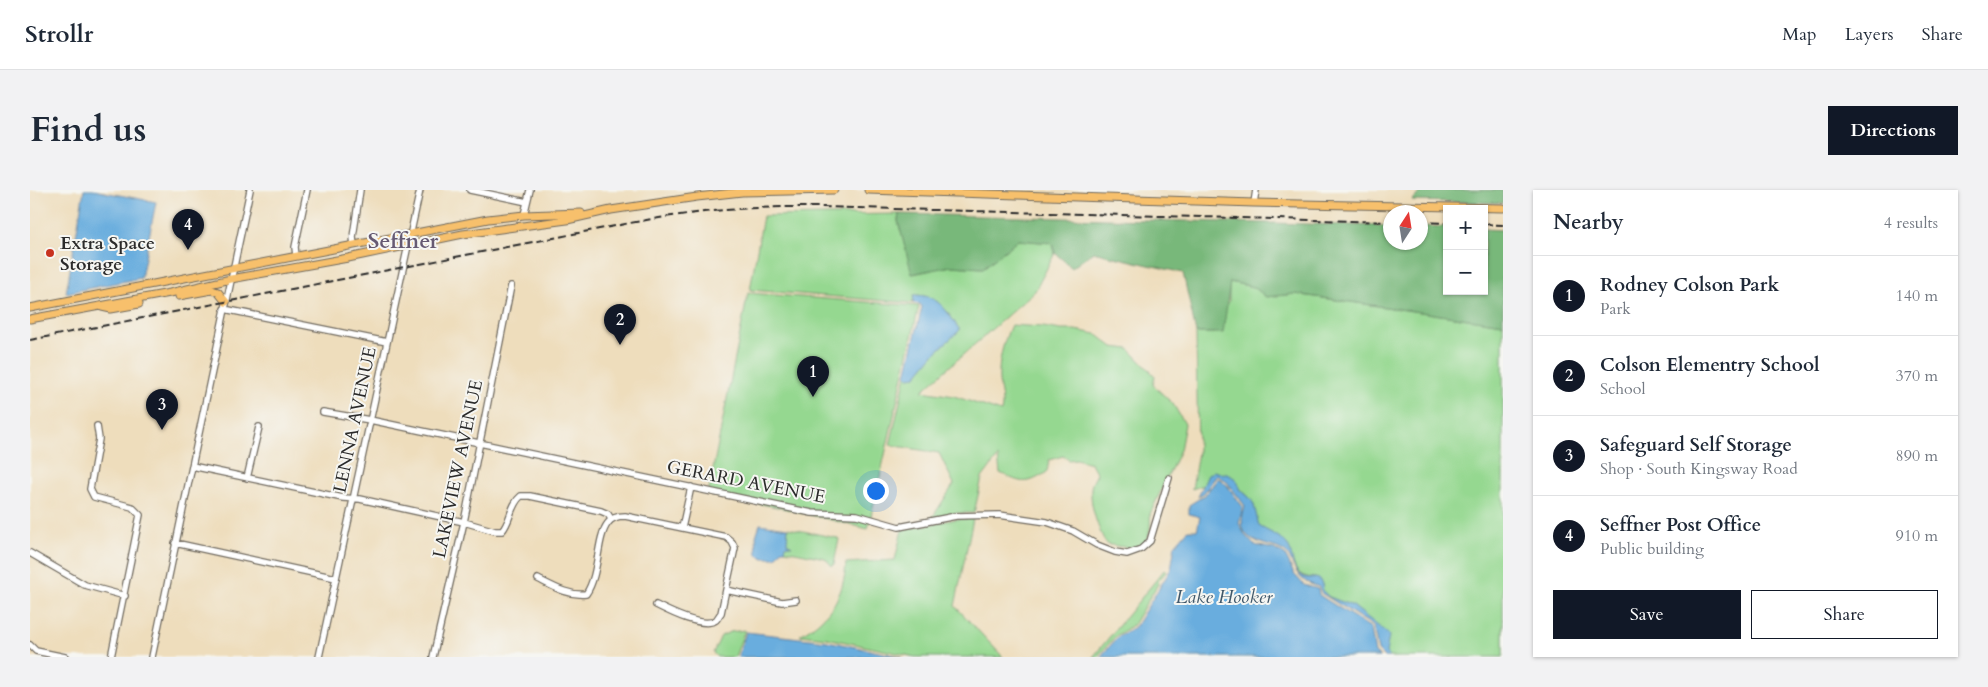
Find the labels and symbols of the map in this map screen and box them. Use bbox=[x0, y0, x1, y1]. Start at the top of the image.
north arrow bbox=[1383, 205, 1428, 250]
pin: 4 bbox=[172, 209, 204, 250]
district label: Seffner bbox=[368, 226, 438, 256]
place label: Extra Space Storage bbox=[60, 231, 155, 277]
marker: Extra Space Storage bbox=[44, 247, 56, 259]
pin: 2 bbox=[604, 304, 636, 345]
street label: LENNA AVENUE bbox=[327, 345, 383, 495]
pin: 1 bbox=[797, 356, 829, 397]
street label: LAKEVIEW AVENUE bbox=[427, 378, 489, 560]
pin: 3 bbox=[146, 389, 178, 430]
street label: GERARD AVENUE bbox=[665, 454, 827, 510]
your location bbox=[863, 478, 889, 504]
water label: Lake Hooker bbox=[1176, 584, 1273, 610]

